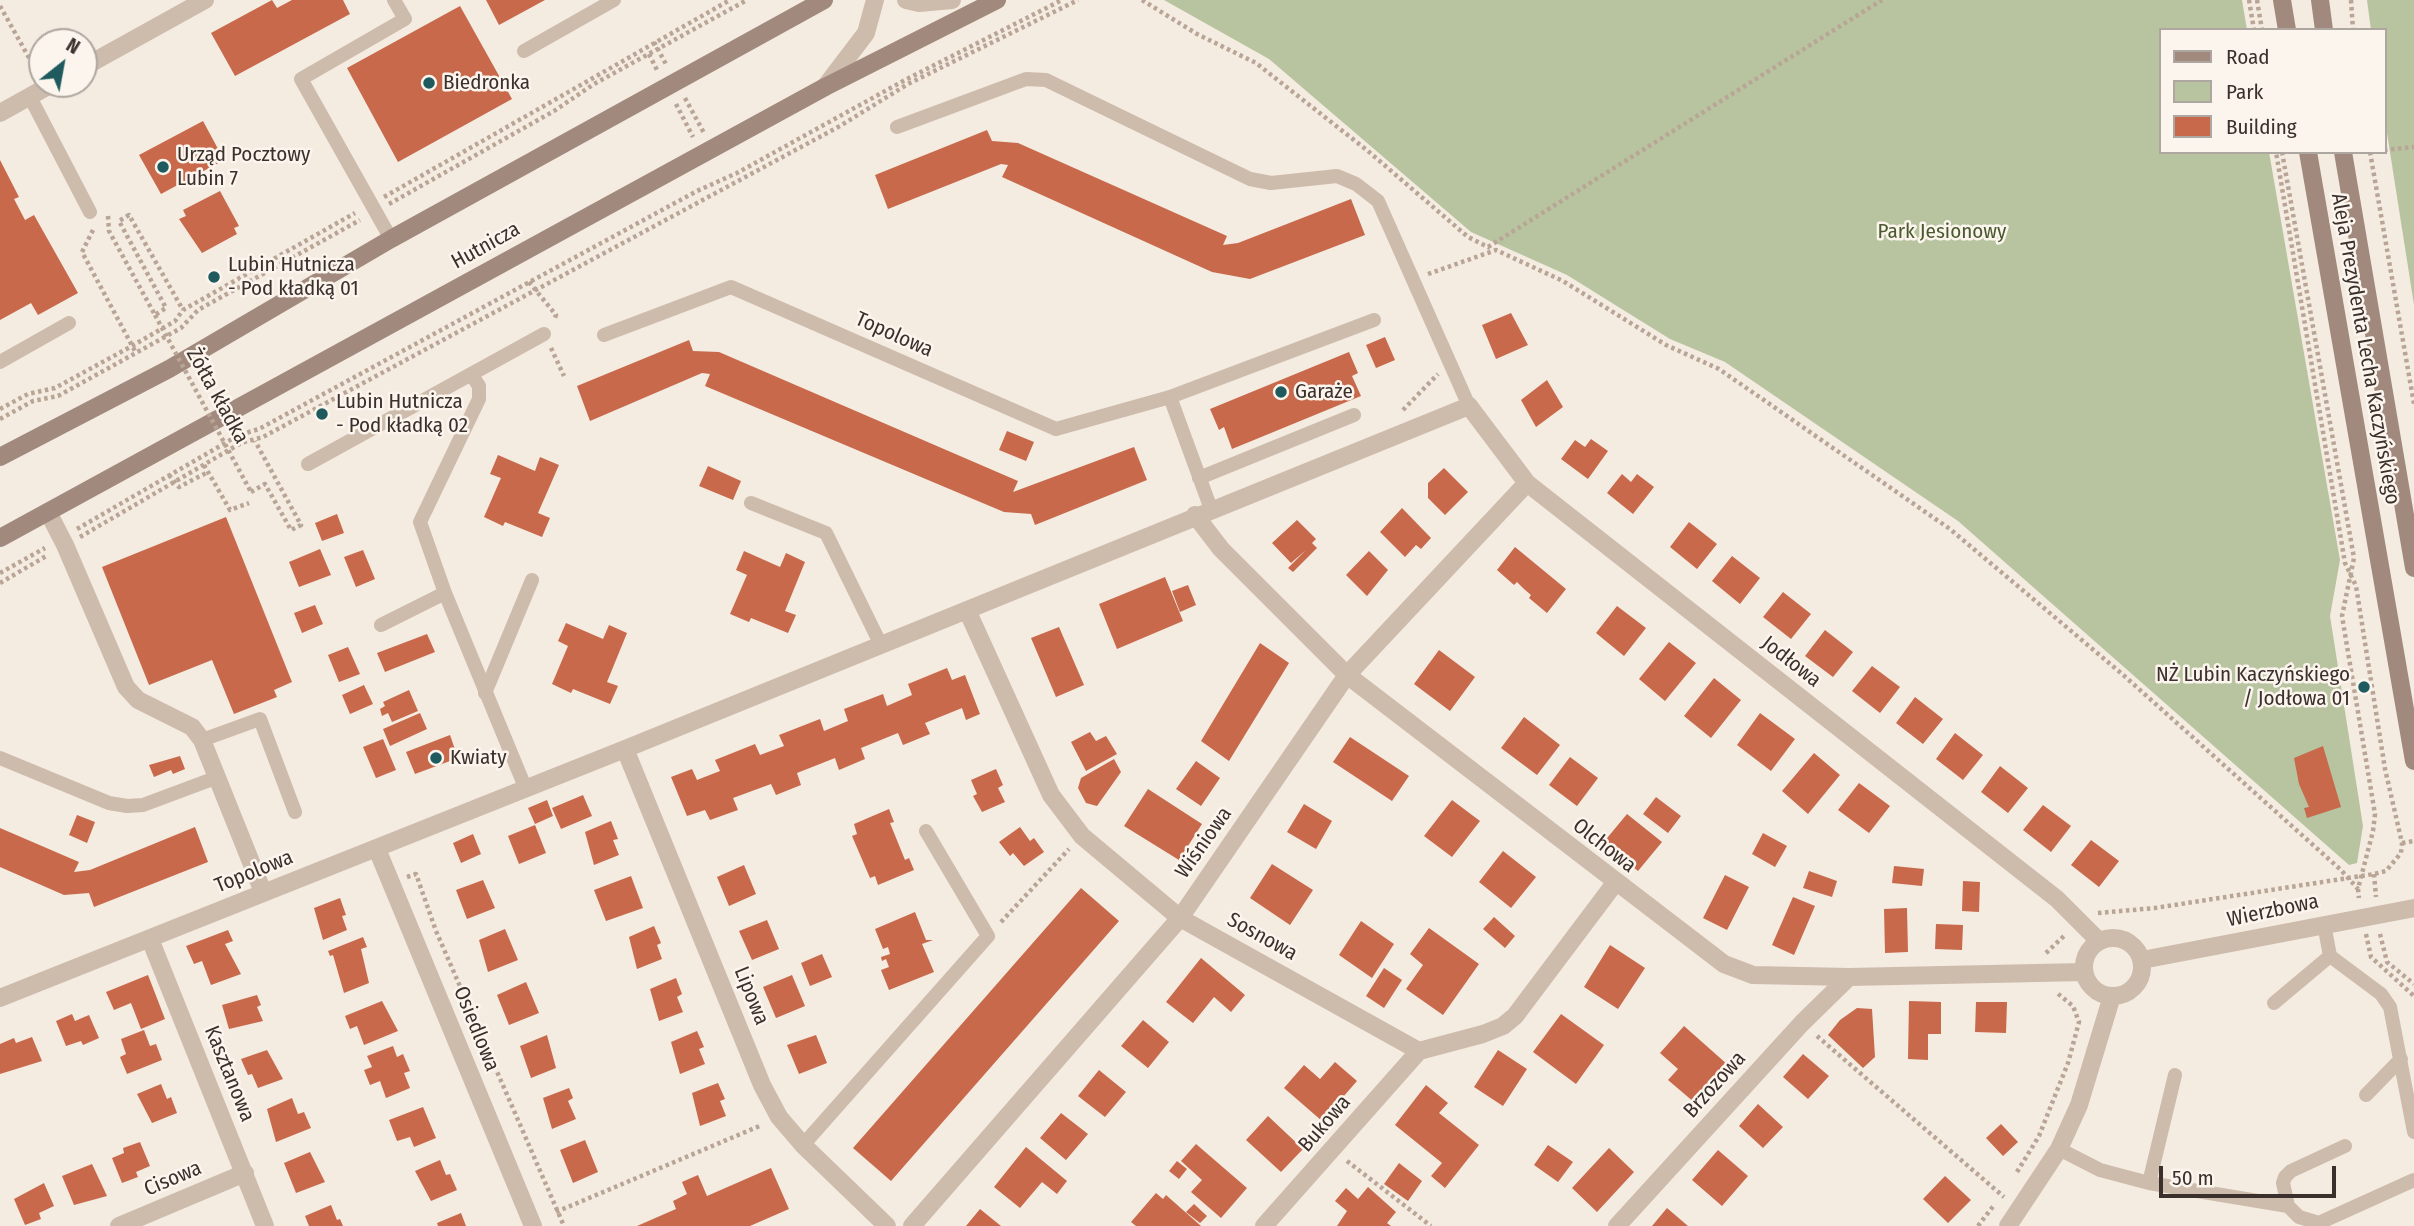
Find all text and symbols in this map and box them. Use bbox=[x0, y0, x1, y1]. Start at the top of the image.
north arrow bbox=[28, 28, 98, 98]
legend bbox=[2158, 28, 2386, 154]
text: N bbox=[62, 33, 84, 59]
text: Road bbox=[2226, 44, 2270, 70]
place label: Biedronka bbox=[443, 70, 530, 96]
marker: Biedronka bbox=[421, 75, 437, 91]
text: Park bbox=[2226, 79, 2263, 105]
text: Building bbox=[2226, 114, 2297, 140]
place label: Urząd Pocztowy Lubin 7 bbox=[177, 142, 310, 192]
marker: Urząd Pocztowy Lubin 7 bbox=[155, 159, 171, 175]
street label: Aleja Prezydenta Lecha Kaczyńskiego bbox=[2325, 191, 2405, 507]
street label: Hutnicza bbox=[447, 217, 525, 275]
park label: Park Jesionowy bbox=[1878, 219, 2006, 245]
place label: Lubin Hutnicza - Pod kładką 01 bbox=[228, 252, 359, 302]
marker: Lubin Hutnicza - Pod kładką 01 bbox=[206, 269, 222, 285]
street label: Topolowa bbox=[851, 307, 937, 363]
street label: Żółta kładka bbox=[180, 344, 254, 448]
place label: Garaże bbox=[1295, 379, 1353, 405]
marker: Garaże bbox=[1273, 384, 1289, 400]
place label: Lubin Hutnicza - Pod kładką 02 bbox=[336, 389, 468, 439]
marker: Lubin Hutnicza - Pod kładką 02 bbox=[314, 406, 330, 422]
street label: Jodłowa bbox=[1756, 631, 1826, 693]
place label: NŻ Lubin Kaczyńskiego / Jodłowa 01 bbox=[2156, 662, 2350, 712]
marker: NŻ Lubin Kaczyńskiego / Jodłowa 01 bbox=[2356, 679, 2372, 695]
place label: Kwiaty bbox=[450, 745, 507, 771]
marker: Kwiaty bbox=[428, 750, 444, 766]
street label: Wiśniowa bbox=[1170, 803, 1238, 883]
street label: Olchowa bbox=[1567, 813, 1641, 879]
street label: Topolowa bbox=[211, 845, 297, 899]
street label: Wierzbowa bbox=[2225, 889, 2321, 933]
street label: Sosnowa bbox=[1223, 907, 1301, 967]
street label: Lipowa bbox=[728, 963, 774, 1029]
street label: Osiedlowa bbox=[448, 983, 504, 1075]
street label: Kasztanowa bbox=[198, 1022, 260, 1126]
street label: Brzozowa bbox=[1679, 1047, 1751, 1123]
street label: Bukowa bbox=[1294, 1090, 1356, 1158]
scale bar bbox=[2162, 1152, 2339, 1196]
street label: Cisowa bbox=[141, 1156, 205, 1202]
text: 50 m bbox=[2172, 1165, 2214, 1191]

